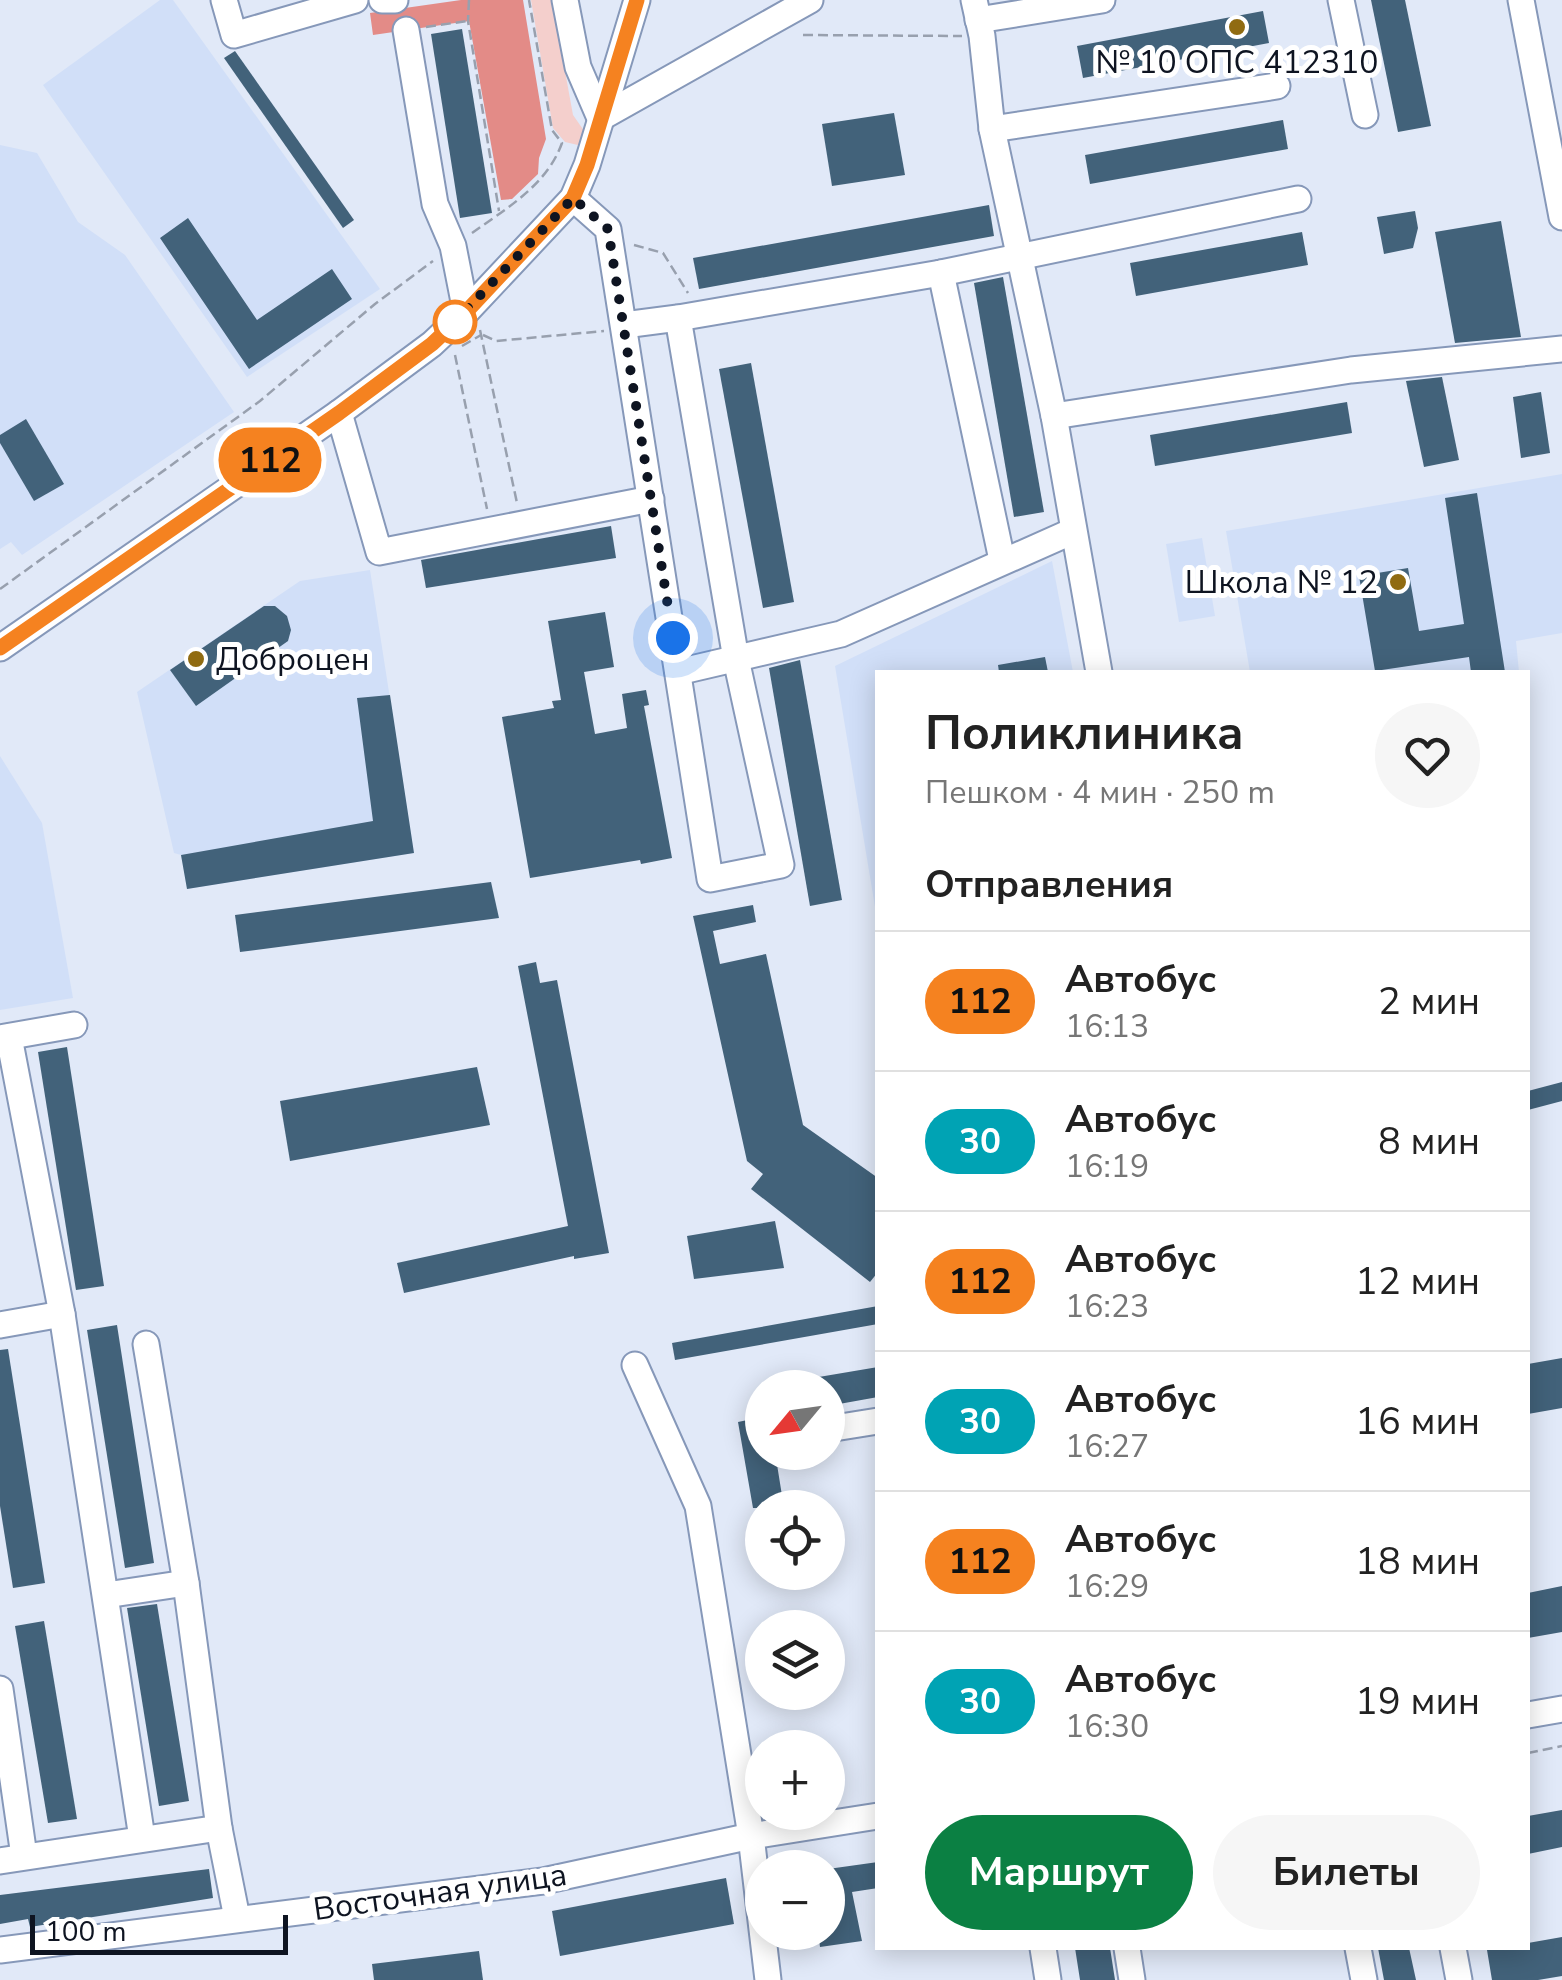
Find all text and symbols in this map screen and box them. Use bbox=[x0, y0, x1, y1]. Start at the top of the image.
marker: № 10 ОПС 412310 bbox=[1226, 16, 1248, 38]
place label: № 10 ОПС 412310 bbox=[1095, 41, 1379, 84]
unlabelled marker bbox=[434, 301, 476, 343]
line badge: 112 bbox=[212, 428, 328, 492]
text: 112 bbox=[238, 437, 302, 484]
place label: Школа № 12 bbox=[1185, 561, 1378, 604]
marker: Школа № 12 bbox=[1387, 571, 1409, 593]
your location bbox=[648, 613, 698, 663]
place label: Доброцен bbox=[216, 638, 369, 681]
marker: Доброцен bbox=[185, 648, 207, 670]
text: Поликлиника bbox=[925, 700, 1244, 766]
button: heart bbox=[1375, 703, 1480, 808]
text: Пешком · 4 мин · 250 m bbox=[925, 771, 1275, 814]
text: Отправления bbox=[925, 859, 1173, 910]
text: Автобус bbox=[1065, 954, 1216, 1005]
text: 2 мин bbox=[1378, 976, 1480, 1027]
text: 112 bbox=[948, 978, 1012, 1025]
text: 16:13 bbox=[1065, 1005, 1149, 1048]
text: Автобус bbox=[1065, 1094, 1216, 1145]
text: 8 мин bbox=[1378, 1116, 1480, 1167]
text: 30 bbox=[959, 1118, 1001, 1165]
text: 16:19 bbox=[1065, 1145, 1149, 1188]
text: Автобус bbox=[1065, 1234, 1216, 1285]
text: 12 мин bbox=[1355, 1256, 1480, 1307]
text: 112 bbox=[948, 1258, 1012, 1305]
text: 16:23 bbox=[1065, 1285, 1149, 1328]
north arrow bbox=[745, 1370, 845, 1470]
map controls bbox=[745, 1370, 845, 1950]
text: Автобус bbox=[1065, 1374, 1216, 1425]
text: 16 мин bbox=[1355, 1396, 1480, 1447]
text: 30 bbox=[959, 1398, 1001, 1445]
text: 16:27 bbox=[1065, 1425, 1149, 1468]
button: locate bbox=[745, 1490, 845, 1590]
text: Автобус bbox=[1065, 1514, 1216, 1565]
text: 18 мин bbox=[1355, 1536, 1480, 1587]
text: 112 bbox=[948, 1538, 1012, 1585]
text: 16:29 bbox=[1065, 1565, 1149, 1608]
button: layers bbox=[745, 1610, 845, 1710]
text: Автобус bbox=[1065, 1654, 1216, 1705]
text: 19 мин bbox=[1355, 1676, 1480, 1727]
text: 30 bbox=[959, 1678, 1001, 1725]
text: 16:30 bbox=[1065, 1705, 1149, 1748]
button: + bbox=[745, 1730, 845, 1830]
button: Маршрут bbox=[925, 1815, 1193, 1930]
button: Билеты bbox=[1213, 1815, 1480, 1930]
button: − bbox=[745, 1850, 845, 1950]
street label: Восточная улица bbox=[310, 1853, 570, 1931]
scale bar bbox=[30, 1910, 288, 1954]
text: 100 m bbox=[45, 1913, 127, 1951]

